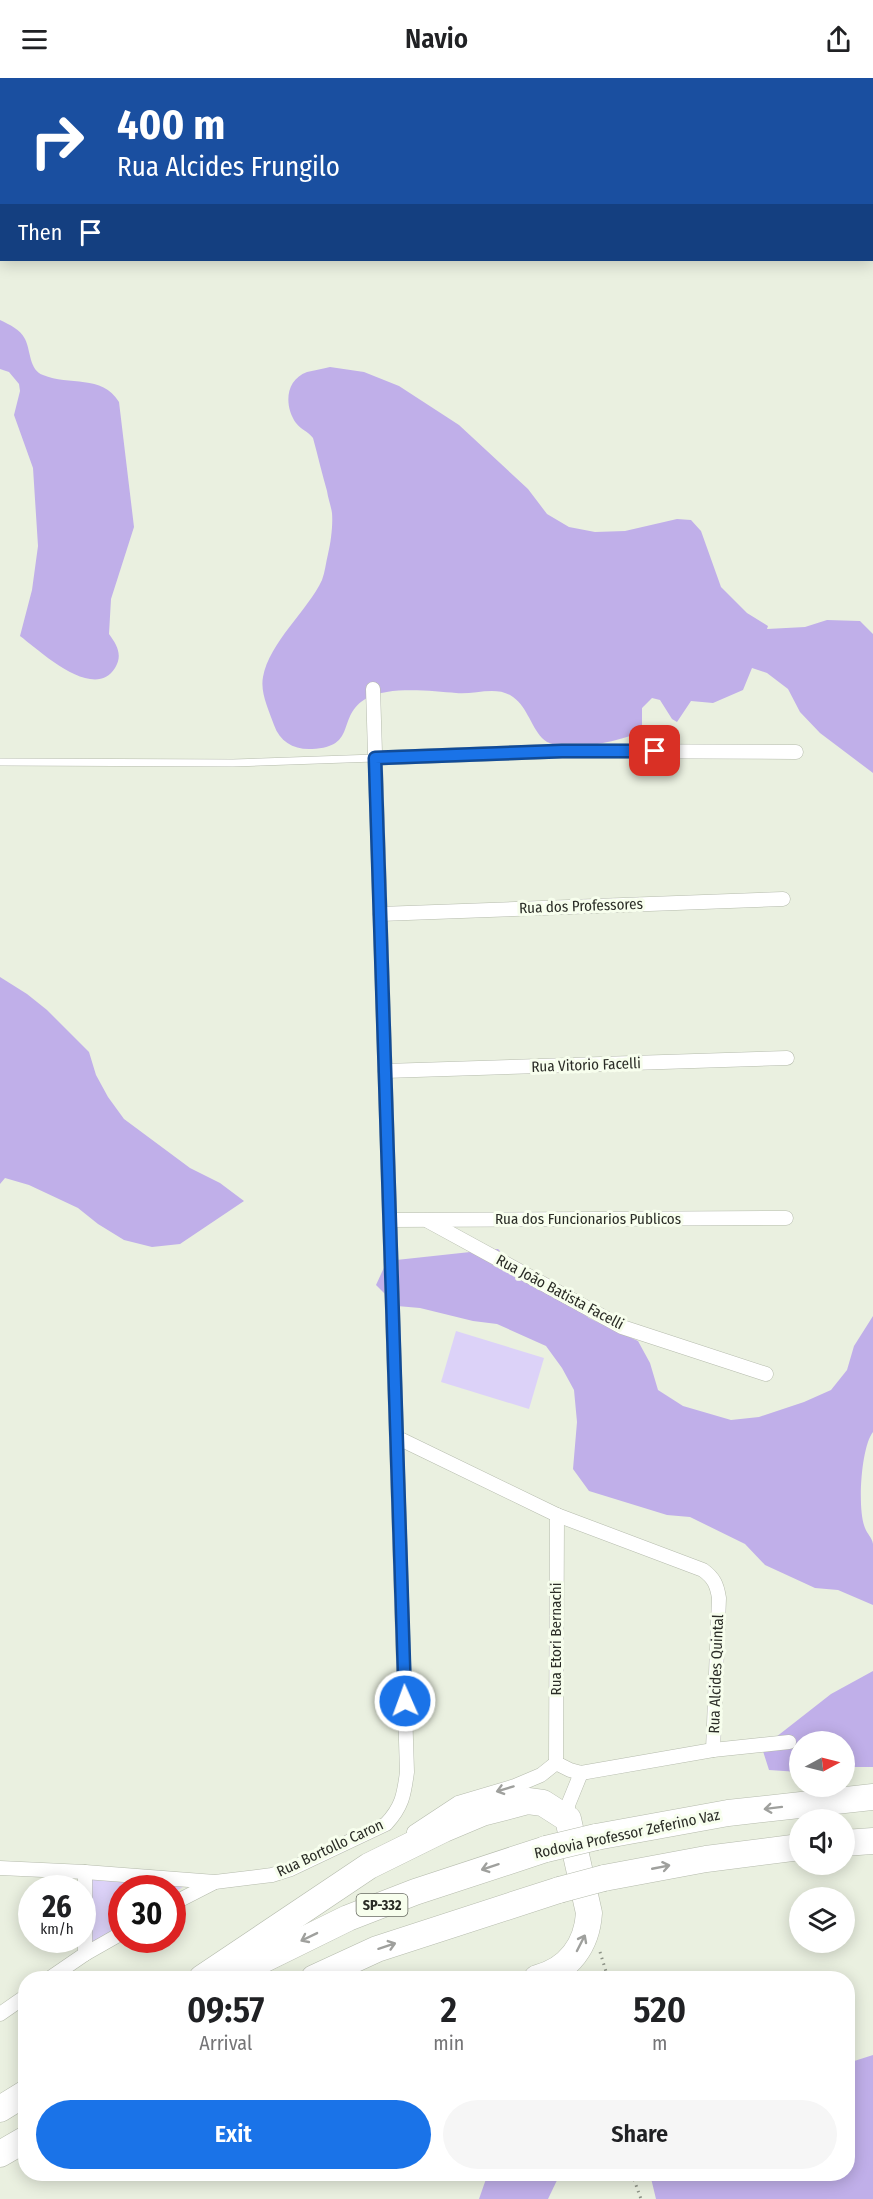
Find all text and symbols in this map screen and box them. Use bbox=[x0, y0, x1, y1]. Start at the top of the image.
icon: menu bbox=[18, 23, 51, 56]
text: Navio bbox=[405, 23, 468, 55]
icon: share bbox=[822, 23, 855, 56]
text: 400 m bbox=[117, 100, 225, 150]
icon: right bbox=[18, 102, 96, 180]
text: Rua Alcides Frungilo bbox=[117, 151, 340, 183]
icon: arrive bbox=[74, 216, 107, 249]
text: Then bbox=[18, 219, 62, 246]
pin bbox=[629, 725, 680, 776]
icon: arrive bbox=[638, 734, 671, 767]
street label: Rua dos Professores bbox=[519, 895, 643, 917]
street label: Rua Vitorio Facelli bbox=[531, 1054, 641, 1076]
street label: Rua dos Funcionarios Publicos bbox=[495, 1210, 681, 1228]
street label: Rua João Batista Facelli bbox=[493, 1251, 627, 1333]
street label: Rua Etori Bernachi bbox=[547, 1582, 565, 1696]
street label: Rua Alcides Quintal bbox=[705, 1614, 727, 1734]
position arrow bbox=[373, 1669, 437, 1733]
north arrow bbox=[789, 1731, 855, 1797]
map controls bbox=[789, 1731, 855, 1953]
one-way arrow bbox=[496, 1784, 515, 1795]
one-way arrow bbox=[764, 1803, 784, 1814]
street label: Rodovia Professor Zeferino Vaz bbox=[533, 1806, 721, 1862]
button: sound bbox=[789, 1809, 855, 1875]
street label: Rua Bortollo Caron bbox=[274, 1815, 386, 1881]
one-way arrow bbox=[651, 1861, 671, 1872]
one-way arrow bbox=[481, 1862, 500, 1873]
speed limit sign: 30 bbox=[108, 1875, 186, 1953]
button: layers bbox=[789, 1887, 855, 1953]
text: 26 bbox=[42, 1889, 72, 1925]
road number: SP-332 bbox=[356, 1894, 407, 1916]
text: km/h bbox=[40, 1920, 74, 1938]
one-way arrow bbox=[300, 1932, 318, 1944]
one-way arrow bbox=[575, 1935, 587, 1952]
one-way arrow bbox=[377, 1940, 396, 1951]
text: 09:57 bbox=[187, 1988, 264, 2032]
text: 2 bbox=[441, 1988, 457, 2032]
text: 520 bbox=[633, 1988, 686, 2032]
text: Arrival bbox=[199, 2031, 252, 2055]
text: min bbox=[433, 2031, 464, 2055]
text: m bbox=[652, 2031, 667, 2055]
button: Exit bbox=[36, 2100, 431, 2169]
button: Share bbox=[443, 2100, 837, 2169]

